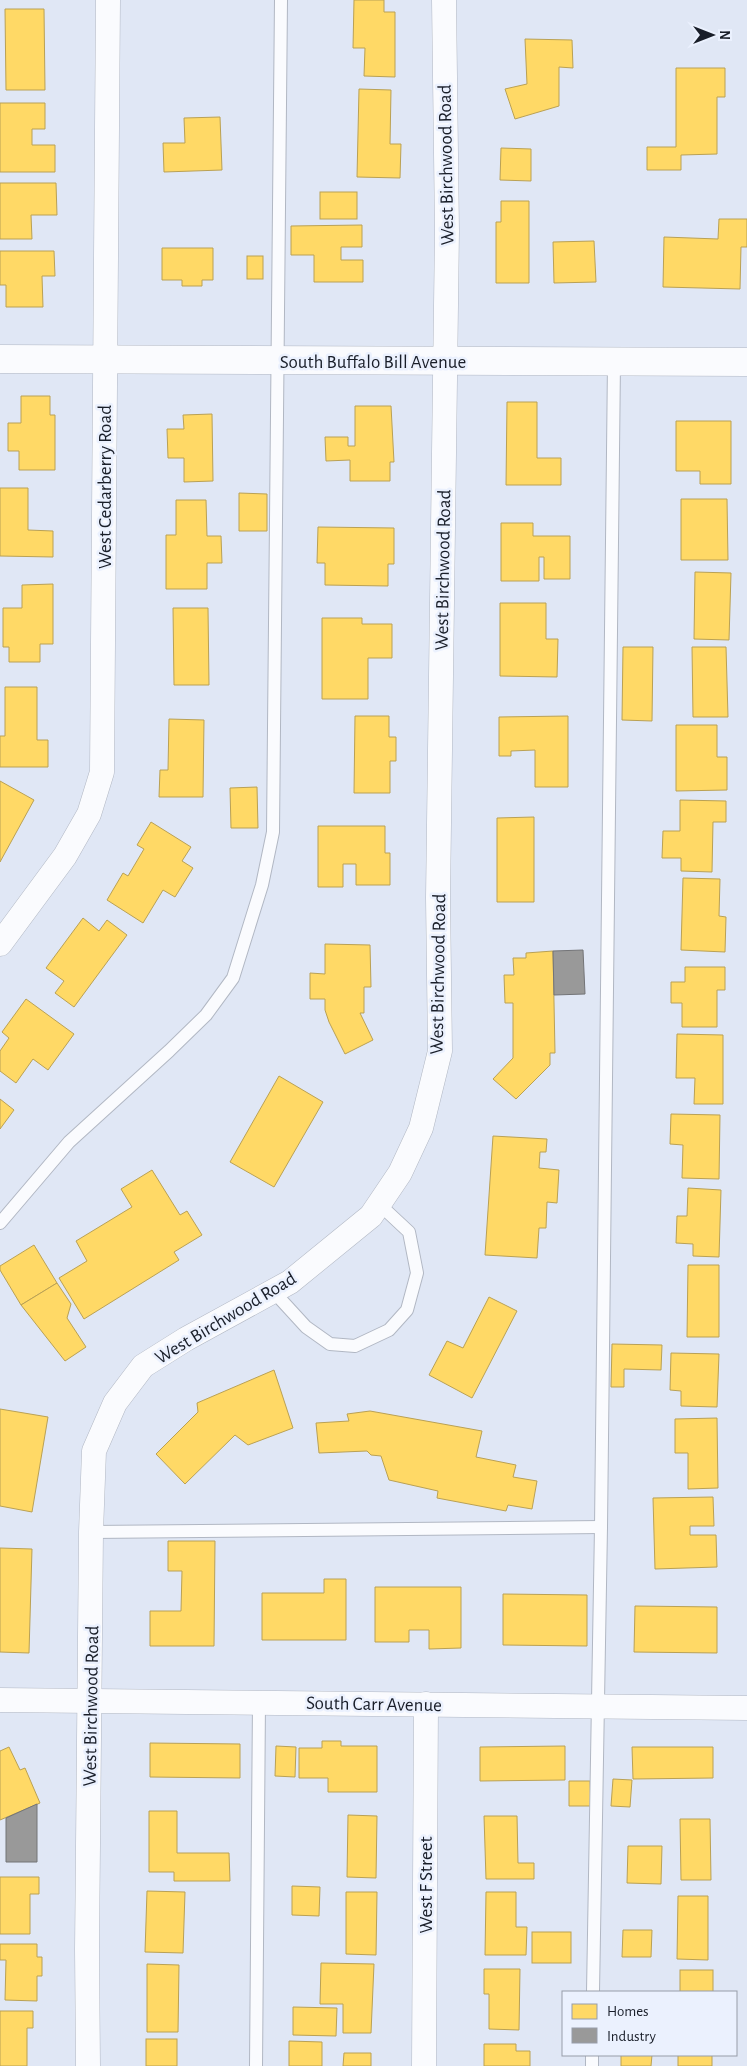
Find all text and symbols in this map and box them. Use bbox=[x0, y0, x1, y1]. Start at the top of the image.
north arrow bbox=[687, 10, 737, 60]
text: N bbox=[717, 30, 731, 40]
street label: West Birchwood Road bbox=[436, 84, 457, 246]
street label: South Buffalo Bill Avenue bbox=[280, 353, 466, 372]
street label: West Cedarberry Road bbox=[96, 405, 115, 569]
street label: West Birchwood Road bbox=[433, 489, 454, 651]
street label: West Birchwood Road bbox=[428, 893, 449, 1055]
street label: West Birchwood Road bbox=[152, 1269, 300, 1368]
street label: West Birchwood Road bbox=[81, 1625, 102, 1787]
street label: South Carr Avenue bbox=[306, 1694, 442, 1715]
street label: West F Street bbox=[417, 1836, 436, 1934]
legend bbox=[562, 1991, 737, 2056]
text: Homes bbox=[607, 2004, 649, 2019]
text: Industry bbox=[607, 2029, 656, 2044]

